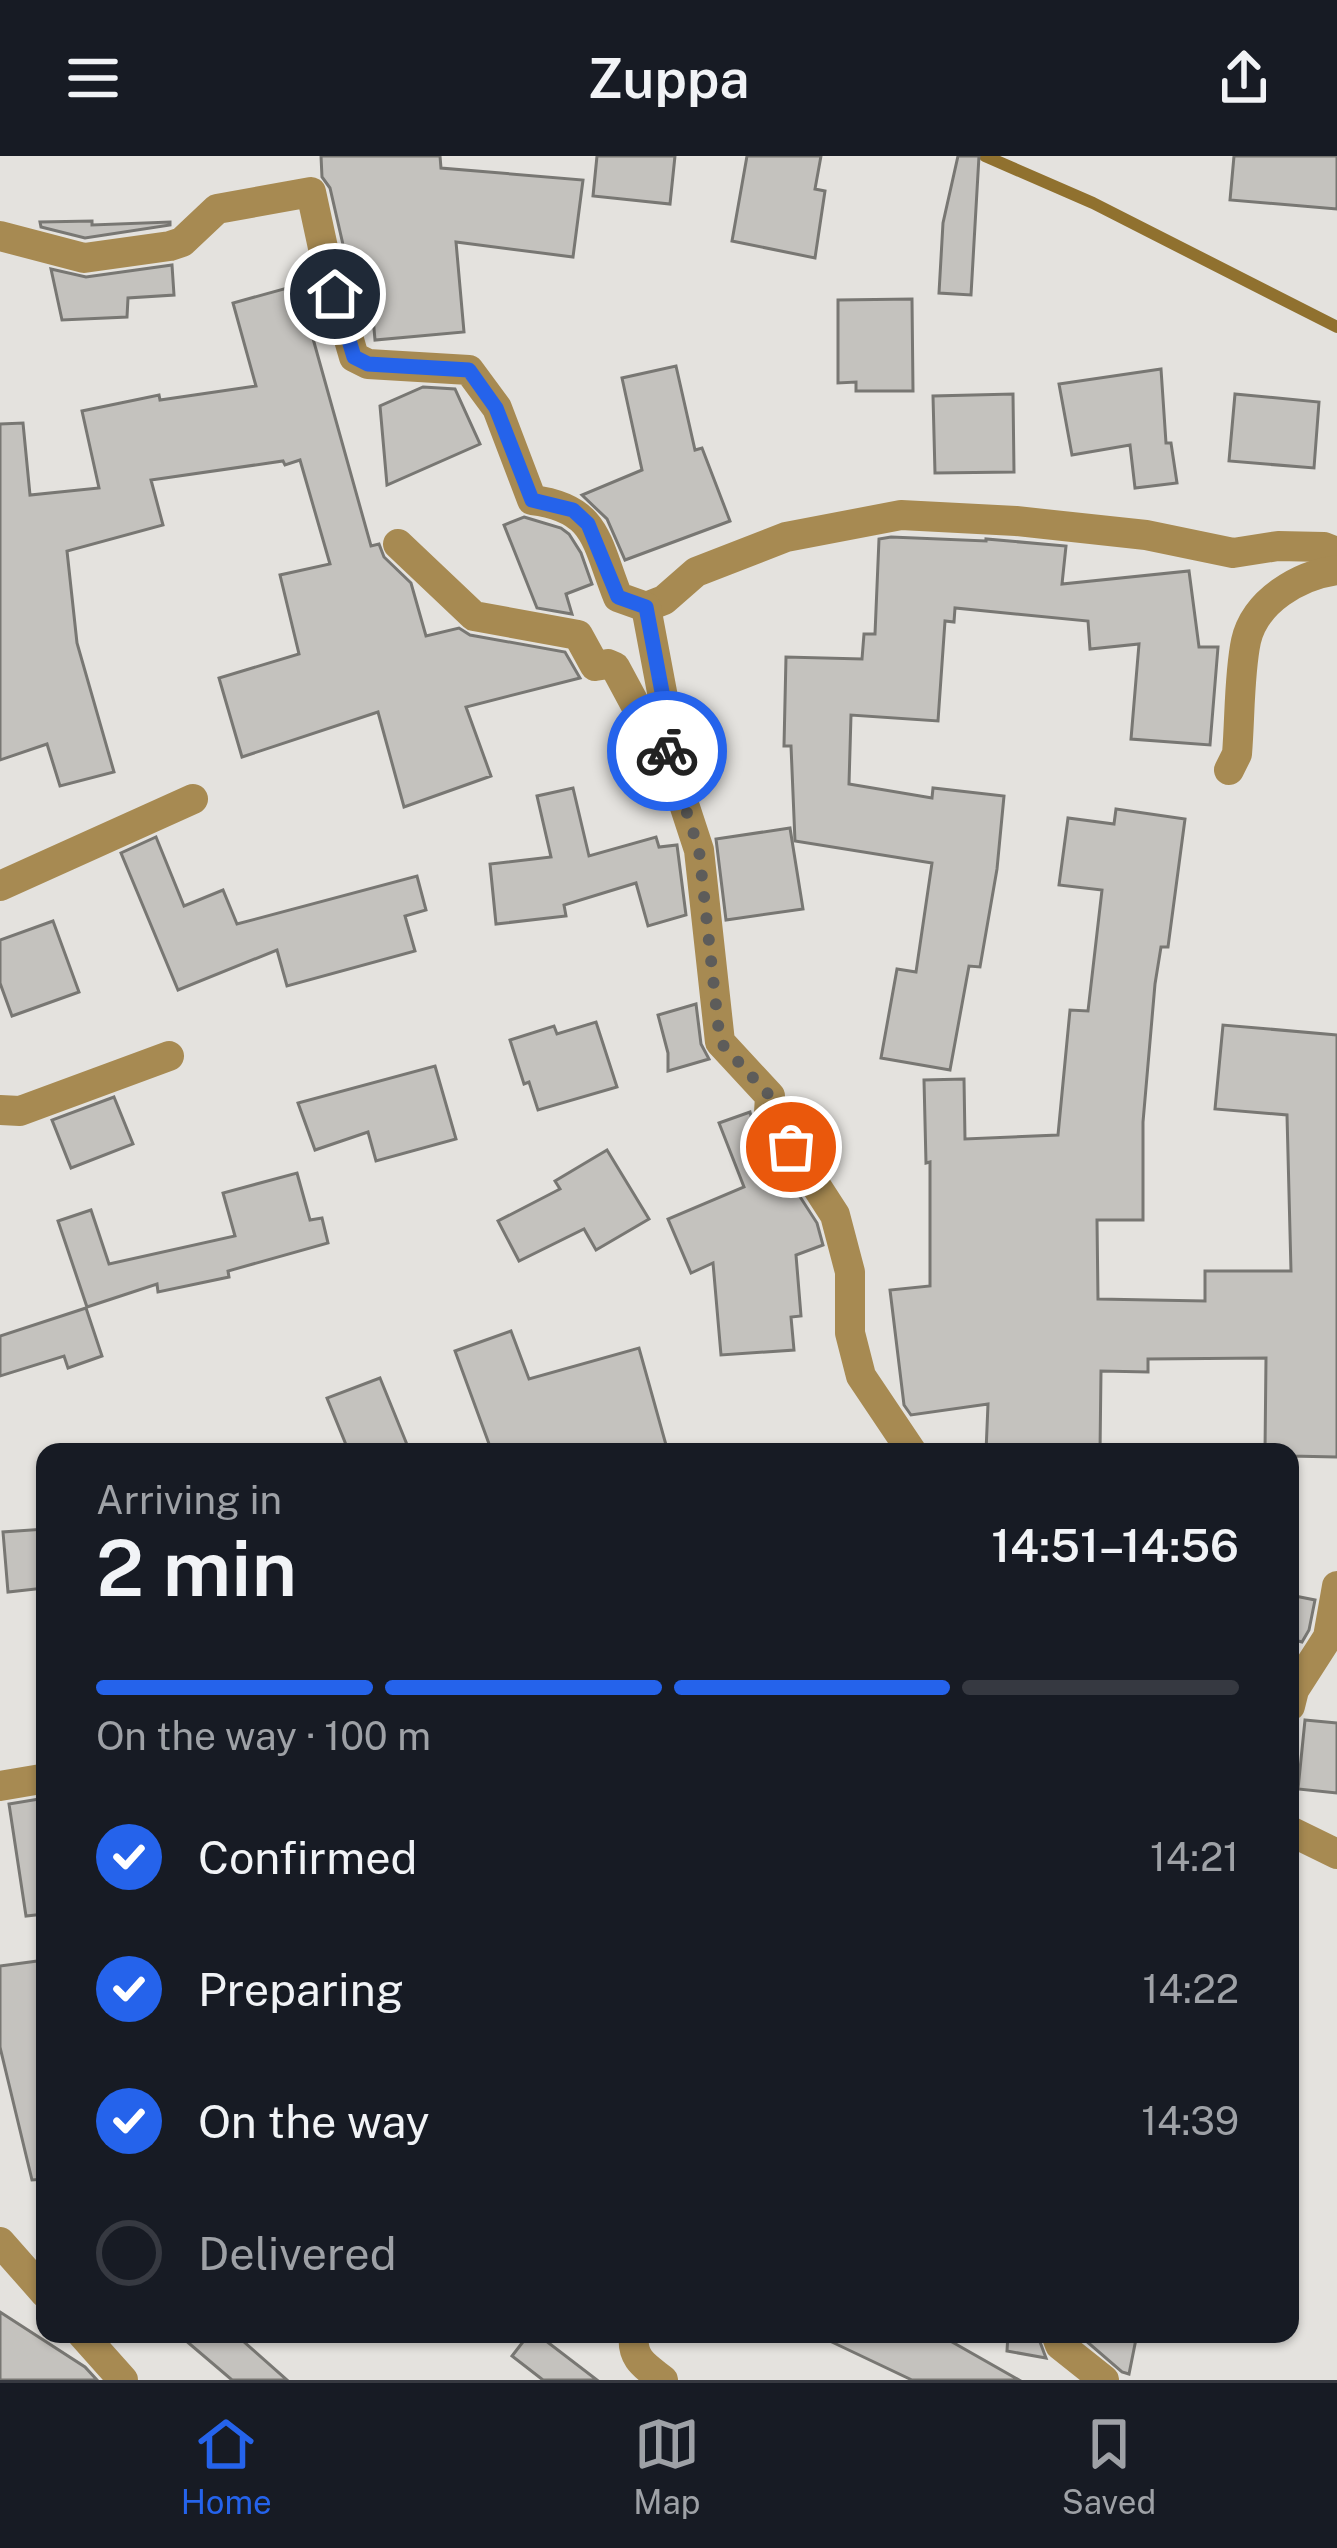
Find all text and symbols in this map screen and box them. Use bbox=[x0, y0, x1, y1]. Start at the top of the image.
icon: menu bbox=[60, 45, 126, 111]
icon: share bbox=[1211, 45, 1277, 111]
text: Zuppa bbox=[587, 47, 750, 110]
pin bbox=[284, 243, 386, 345]
icon: home bbox=[302, 261, 368, 327]
courier bbox=[607, 691, 727, 811]
icon: bike bbox=[634, 718, 700, 784]
pin bbox=[740, 1096, 842, 1198]
icon: bag bbox=[758, 1114, 824, 1180]
text: Arriving in bbox=[96, 1477, 282, 1523]
text: 14:51–14:56 bbox=[991, 1519, 1239, 1572]
text: 2 min bbox=[96, 1522, 297, 1614]
text: On the way · 100 m bbox=[96, 1713, 431, 1759]
icon: check bbox=[96, 1824, 162, 1890]
text: Confirmed bbox=[198, 1831, 417, 1884]
text: 14:21 bbox=[1150, 1834, 1239, 1880]
icon: check bbox=[96, 1956, 162, 2022]
text: Preparing bbox=[198, 1963, 404, 2016]
text: 14:22 bbox=[1143, 1966, 1239, 2012]
icon: check bbox=[96, 2088, 162, 2154]
text: On the way bbox=[198, 2095, 430, 2148]
text: 14:39 bbox=[1141, 2098, 1239, 2144]
text: Delivered bbox=[198, 2227, 397, 2280]
tab: Home bbox=[181, 2411, 272, 2521]
tab: Map bbox=[633, 2411, 700, 2521]
tab: Saved bbox=[1062, 2411, 1156, 2521]

